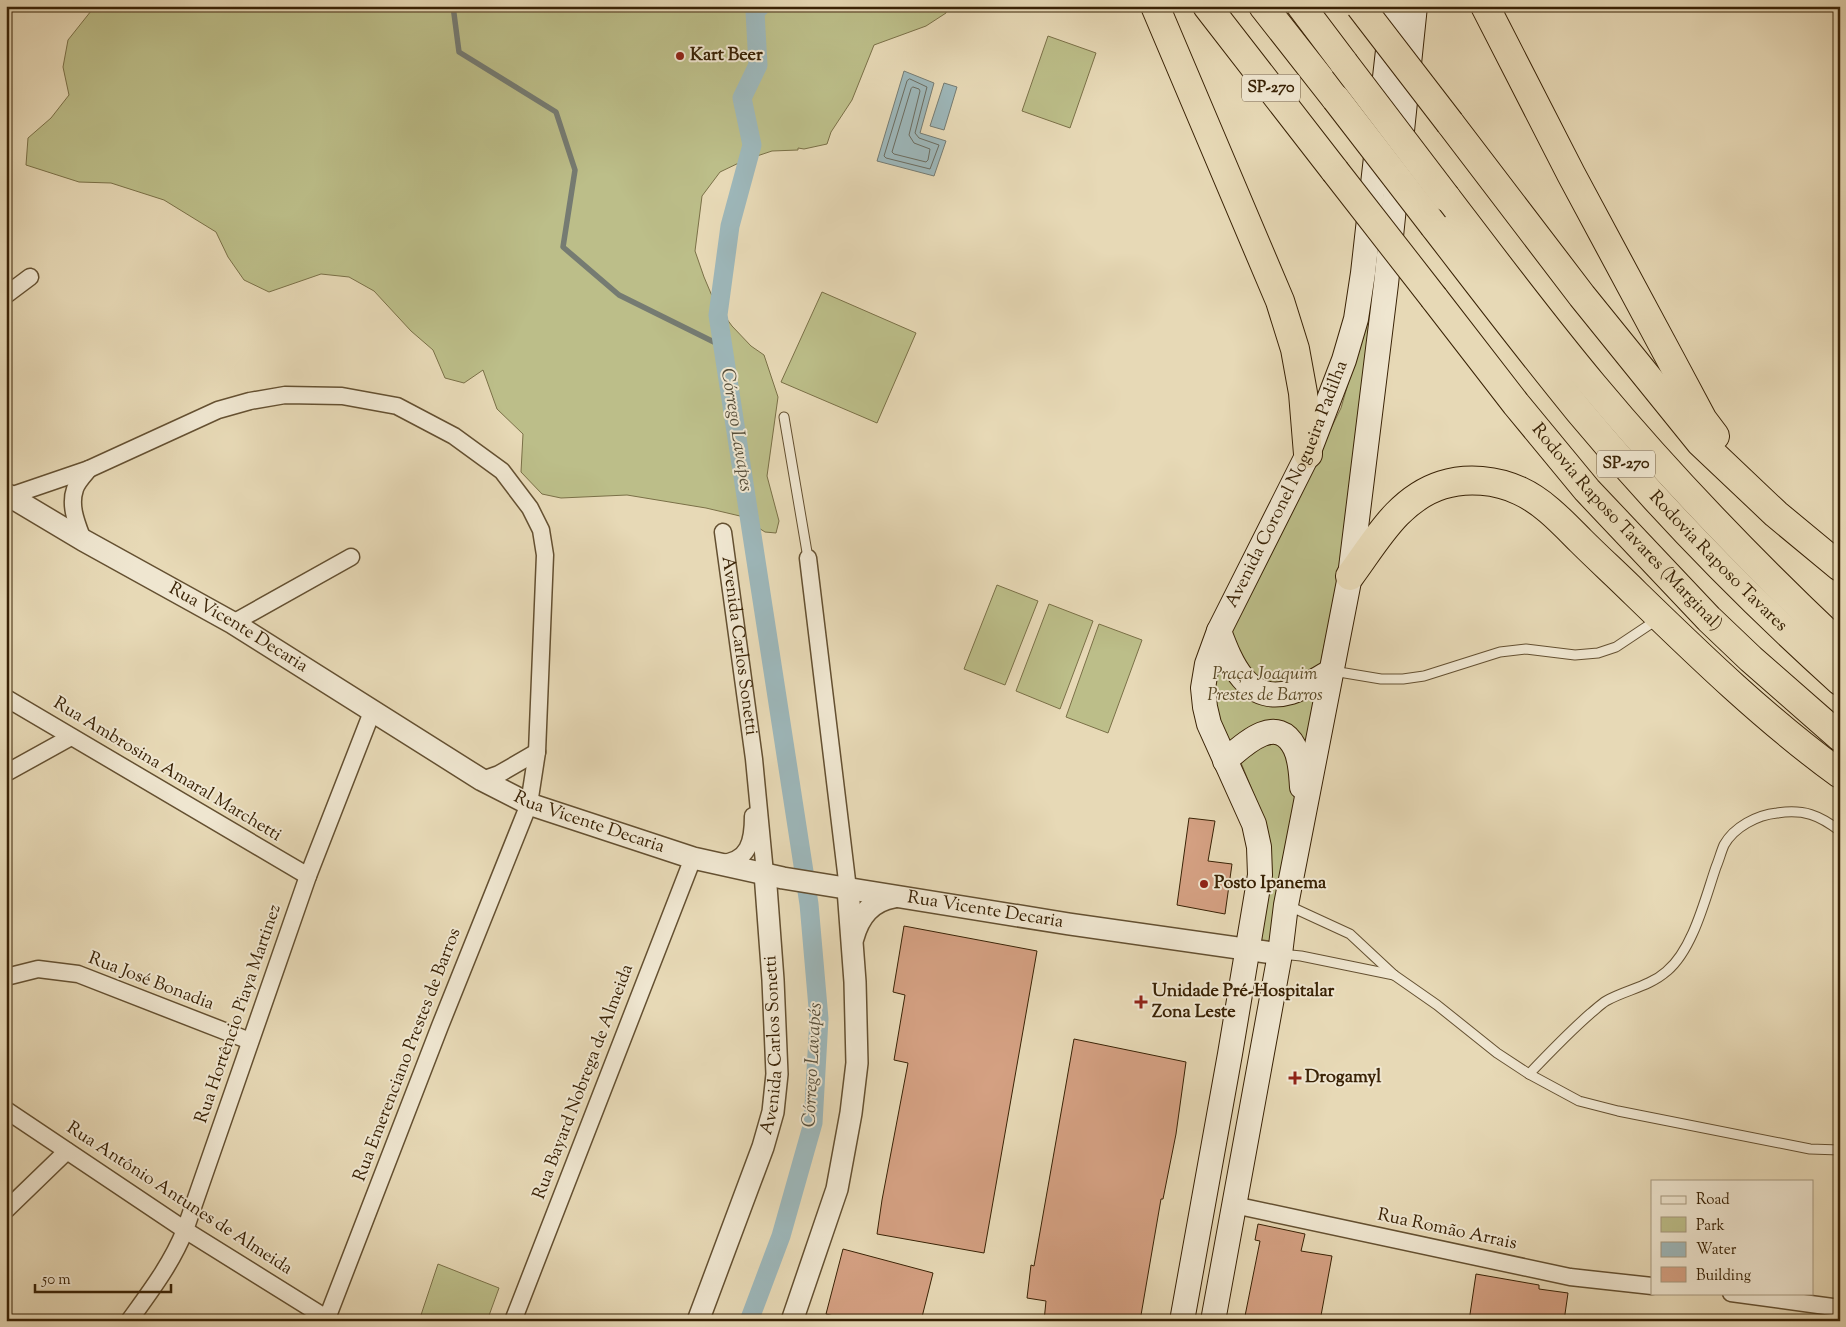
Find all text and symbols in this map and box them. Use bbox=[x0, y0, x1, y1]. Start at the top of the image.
place label: Kart Beer bbox=[690, 43, 763, 69]
marker: Kart Beer bbox=[674, 50, 686, 62]
road number: SP-270 bbox=[1242, 75, 1300, 102]
street label: Avenida Coronel Nogueira Padilha bbox=[1220, 357, 1355, 613]
water label: Córrego Lavapes bbox=[713, 366, 759, 494]
street label: Rodovia Raposo Tavares (Marginal) bbox=[1528, 418, 1726, 636]
road number: SP-270 bbox=[1597, 450, 1655, 478]
street label: Rodovia Raposo Tavares bbox=[1646, 487, 1792, 637]
street label: Avenida Carlos Sonetti bbox=[713, 555, 764, 737]
street label: Rua Vicente Decaria bbox=[164, 577, 313, 680]
park label: Praça Joaquim Prestes de Barros bbox=[1207, 662, 1323, 709]
street label: Rua Ambrosina Amaral Marchetti bbox=[48, 691, 286, 849]
street label: Rua Vicente Decaria bbox=[509, 785, 668, 861]
place label: Posto Ipanema bbox=[1214, 871, 1327, 897]
marker: Posto Ipanema bbox=[1198, 878, 1210, 890]
street label: Rua Vicente Decaria bbox=[905, 885, 1065, 936]
street label: Rua Hortêncio Piaya Martinez bbox=[189, 901, 289, 1127]
street label: Rua Emerenciano Prestes de Barros bbox=[348, 924, 468, 1186]
street label: Rua José Bonadia bbox=[84, 946, 218, 1018]
street label: Avenida Carlos Sonetti bbox=[754, 954, 790, 1138]
street label: Rua Bayard Nobrega de Almeida bbox=[527, 961, 641, 1203]
place label: Unidade Pré-Hospitalar Zona Leste bbox=[1152, 979, 1335, 1026]
marker: Unidade Pré-Hospitalar Zona Leste bbox=[1134, 995, 1148, 1009]
water label: Córrego Lavapés bbox=[796, 1002, 830, 1128]
place label: Drogamyl bbox=[1305, 1065, 1382, 1091]
marker: Drogamyl bbox=[1289, 1072, 1301, 1084]
street label: Rua Antônio Antunes de Almeida bbox=[61, 1116, 297, 1282]
legend bbox=[1651, 1180, 1814, 1294]
text: Road bbox=[1696, 1190, 1730, 1211]
street label: Rua Romão Arrais bbox=[1375, 1203, 1519, 1257]
text: Park bbox=[1696, 1216, 1725, 1237]
text: Water bbox=[1696, 1240, 1737, 1261]
scale bar bbox=[35, 1262, 171, 1294]
text: Building bbox=[1696, 1266, 1751, 1287]
text: 50 m bbox=[41, 1270, 71, 1291]

